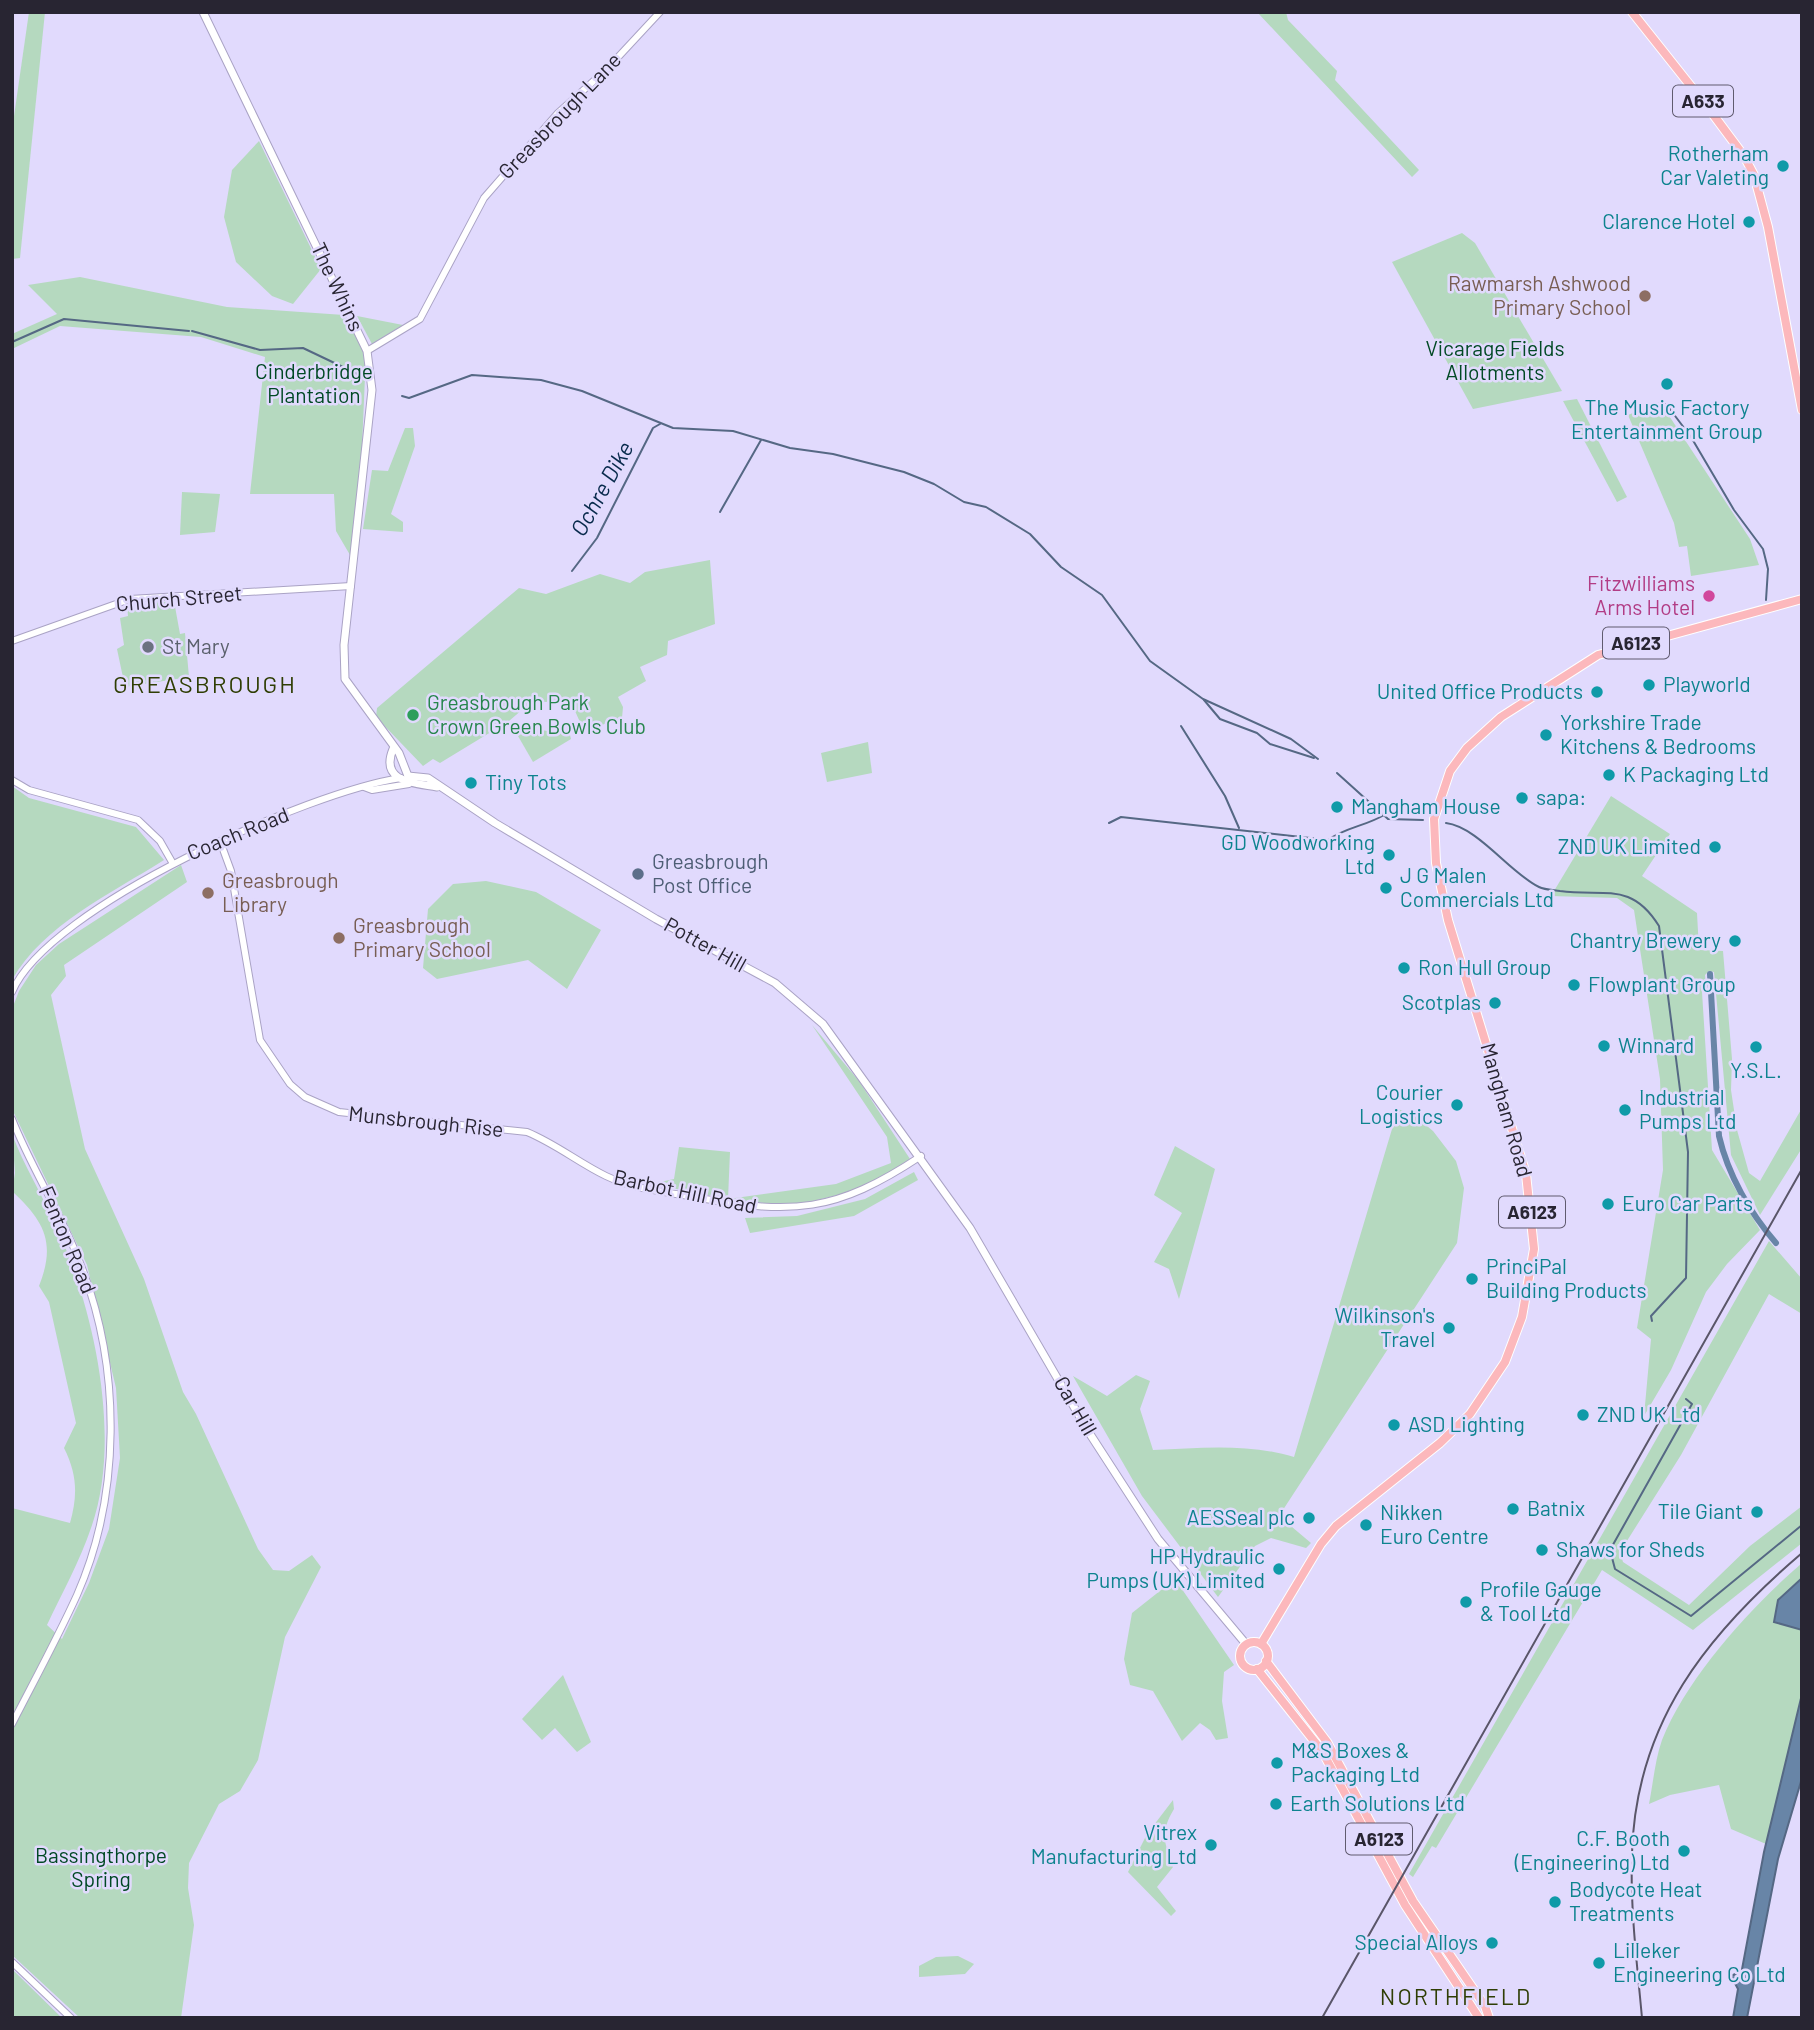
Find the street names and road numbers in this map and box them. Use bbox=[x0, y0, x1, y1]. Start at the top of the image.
street label: Greasbrough Lane bbox=[492, 47, 626, 183]
road number: A633 bbox=[1673, 86, 1733, 116]
street label: The Whins bbox=[307, 238, 370, 335]
street label: Church Street bbox=[115, 580, 243, 615]
road number: A6123 bbox=[1603, 628, 1669, 658]
street label: Coach Road bbox=[183, 801, 292, 864]
street label: Potter Hill bbox=[660, 911, 751, 976]
street label: Mangham Road bbox=[1476, 1040, 1539, 1180]
street label: Munsbrough Rise bbox=[347, 1100, 505, 1141]
street label: Barbot Hill Road bbox=[612, 1163, 759, 1218]
street label: Fenton Road bbox=[35, 1182, 102, 1297]
road number: A6123 bbox=[1499, 1196, 1565, 1228]
street label: Car Hill bbox=[1049, 1371, 1103, 1439]
road number: A6123 bbox=[1346, 1824, 1412, 1854]

